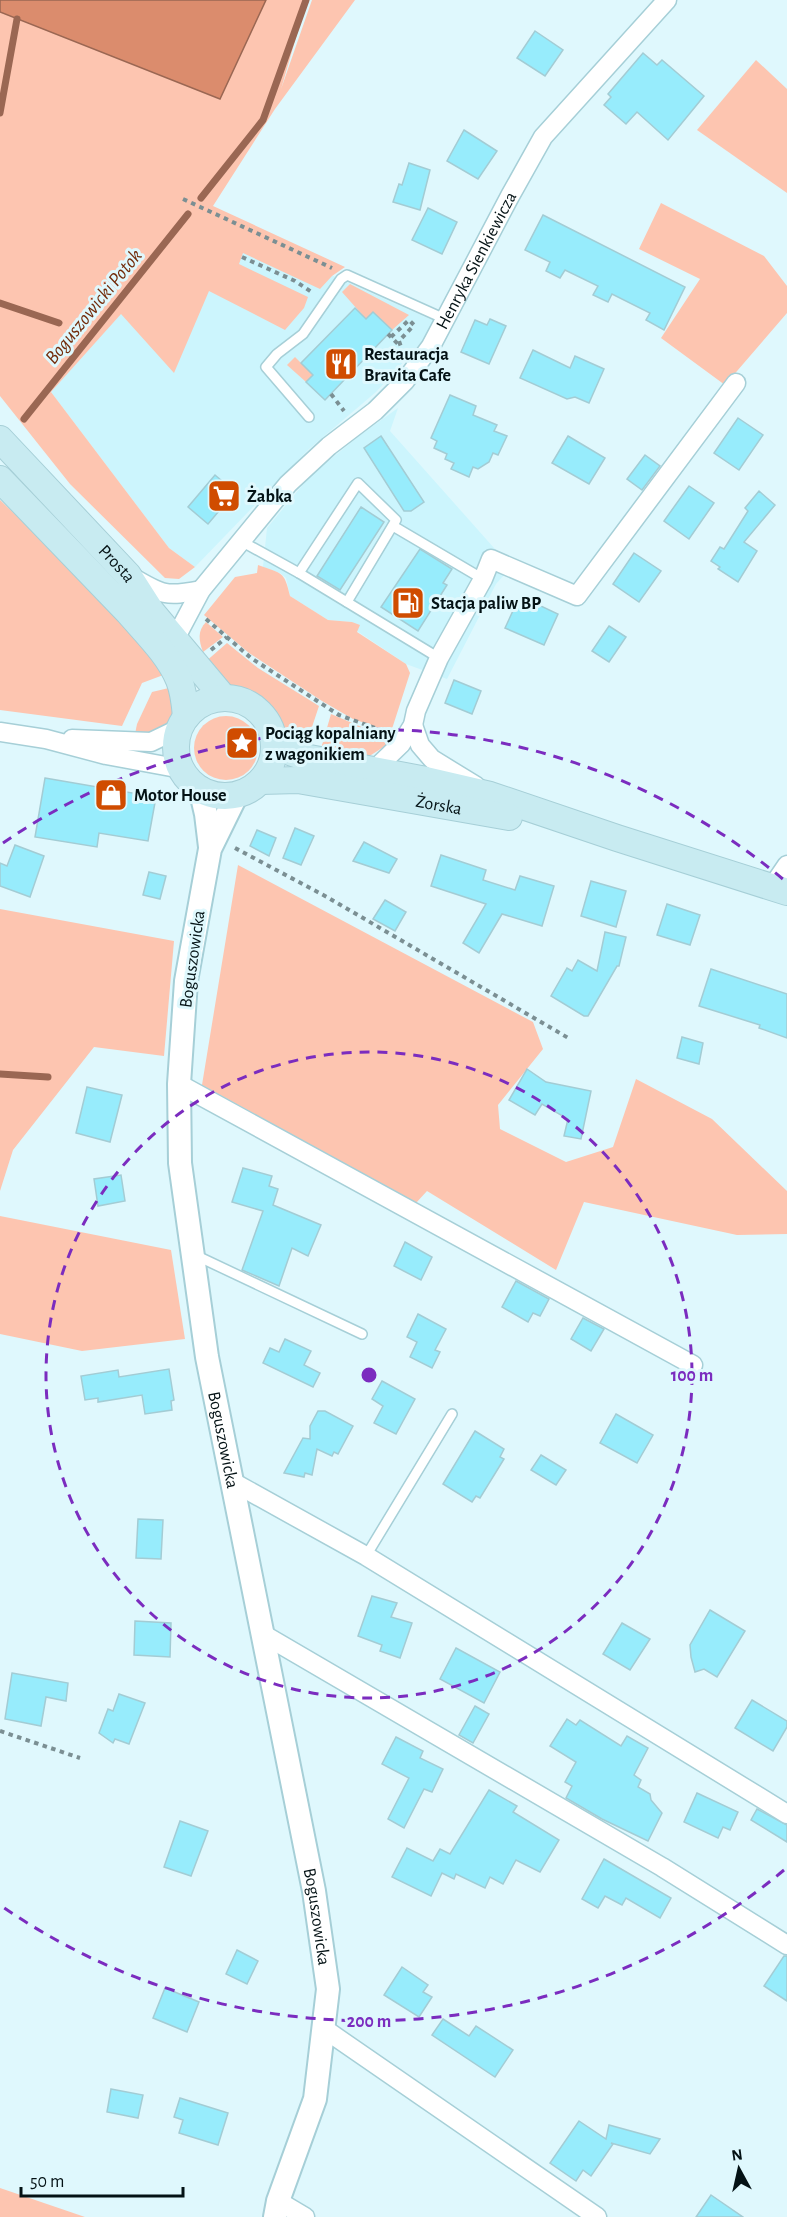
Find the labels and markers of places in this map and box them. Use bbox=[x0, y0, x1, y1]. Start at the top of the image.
restaurant icon: Restauracja Bravita Cafe bbox=[323, 346, 359, 382]
place label: Restauracja Bravita Cafe bbox=[364, 346, 451, 385]
supermarket icon: Żabka bbox=[206, 478, 242, 514]
place label: Żabka bbox=[247, 485, 293, 506]
fuel station icon: Stacja paliw BP bbox=[390, 585, 426, 621]
place label: Stacja paliw BP bbox=[431, 595, 541, 613]
place icon: Pociąg kopalniany z wagonikiem bbox=[224, 725, 260, 761]
place label: Pociąg kopalniany z wagonikiem bbox=[265, 725, 397, 764]
shop icon: Motor House bbox=[93, 777, 129, 813]
place label: Motor House bbox=[134, 787, 227, 805]
centre of rings bbox=[359, 1365, 379, 1385]

